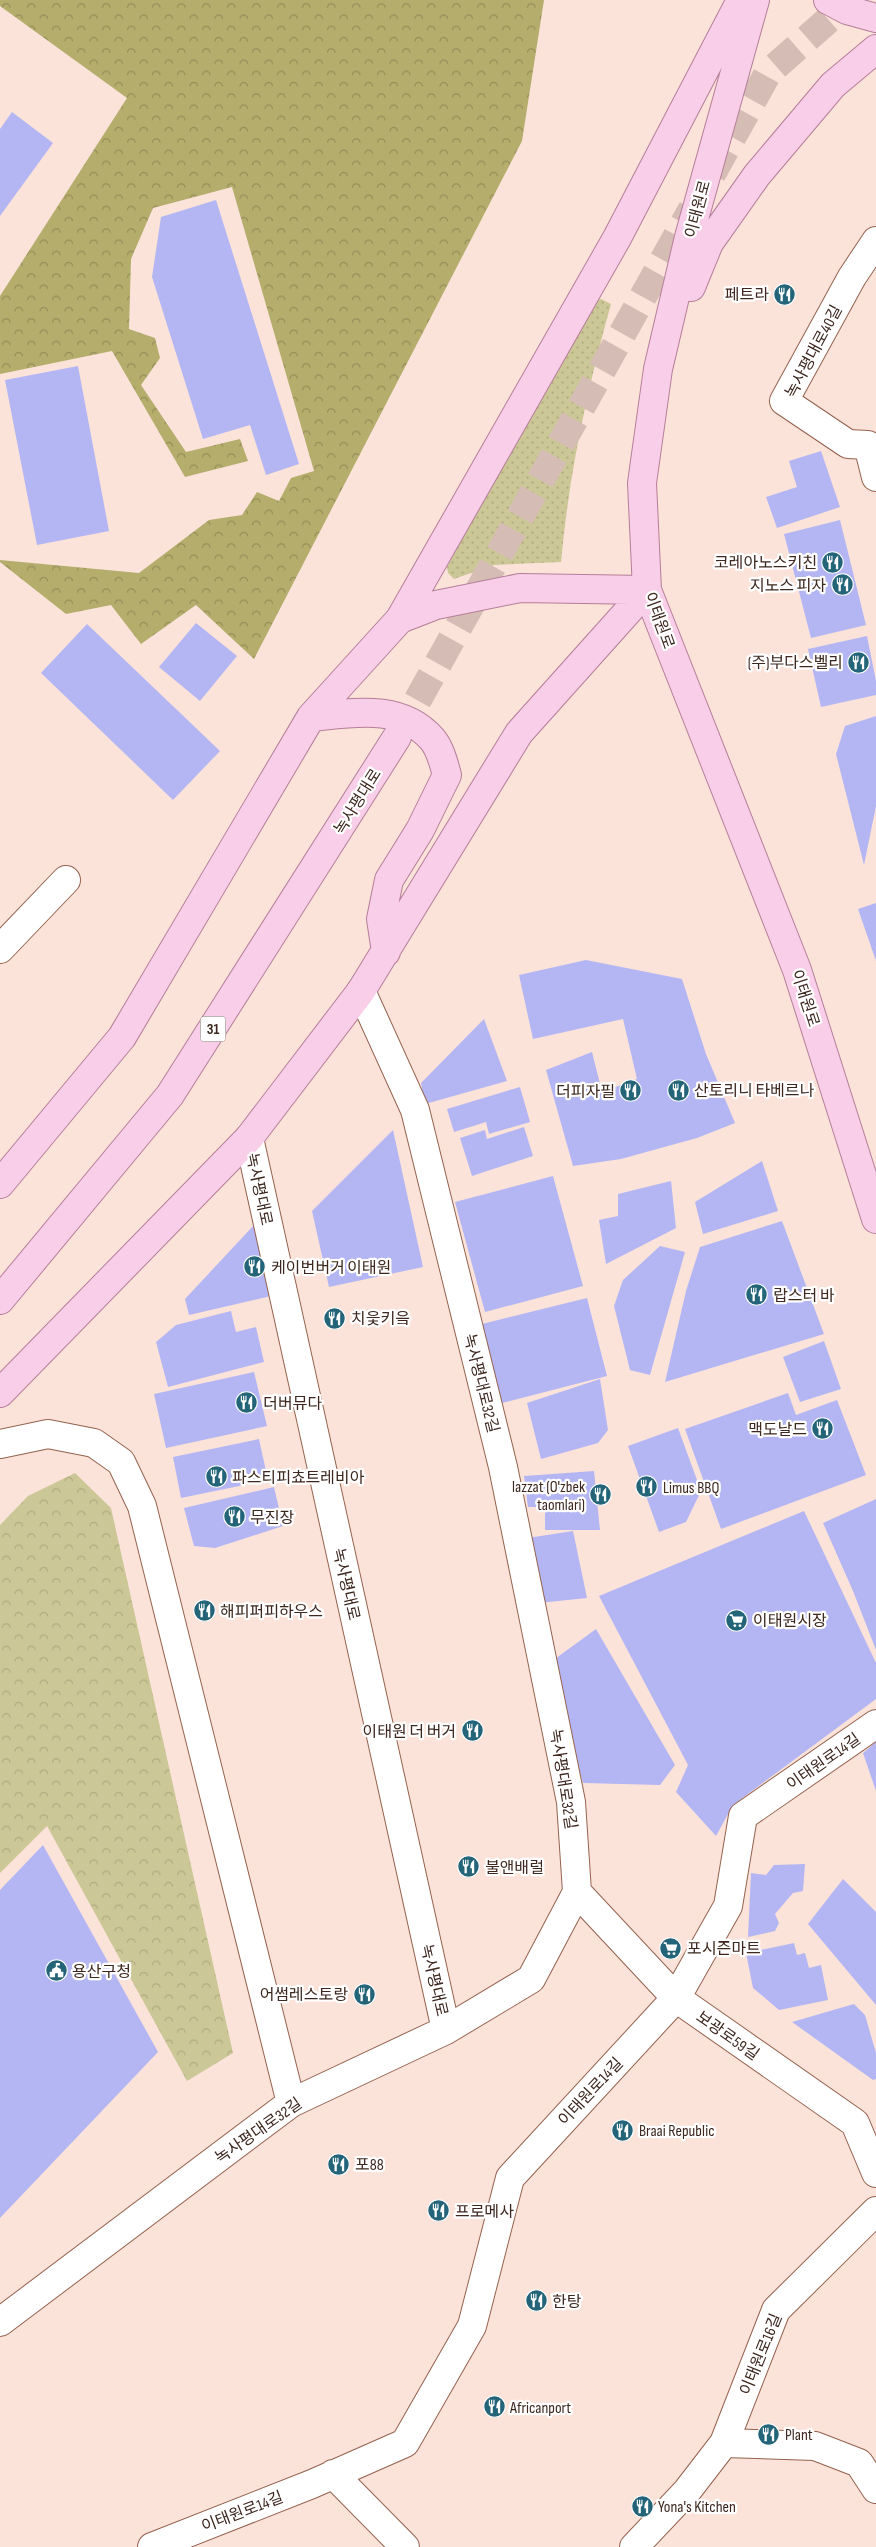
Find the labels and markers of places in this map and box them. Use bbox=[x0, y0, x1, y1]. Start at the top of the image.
restaurant icon: 페트라 bbox=[773, 282, 797, 306]
place label: 페트라 bbox=[725, 286, 769, 305]
restaurant icon: 코레아노스키친 bbox=[821, 550, 845, 574]
place label: 코레아노스키친 bbox=[714, 554, 817, 573]
restaurant icon: 지노스 피자 bbox=[830, 573, 854, 597]
place label: 지노스 피자 bbox=[750, 577, 826, 596]
restaurant icon: (주)부다스벨리 bbox=[847, 650, 871, 674]
place label: (주)부다스벨리 bbox=[748, 654, 843, 673]
restaurant icon: 산토리니 타베르나 bbox=[666, 1078, 690, 1102]
restaurant icon: 더피자필 bbox=[619, 1079, 643, 1103]
place label: 산토리니 타베르나 bbox=[694, 1082, 815, 1101]
place label: 더피자필 bbox=[556, 1083, 615, 1102]
restaurant icon: 케이번버거 이태원 bbox=[243, 1255, 267, 1279]
place label: 케이번버거 이태원 bbox=[271, 1259, 391, 1278]
restaurant icon: 랍스터 바 bbox=[745, 1283, 769, 1307]
place label: 랍스터 바 bbox=[773, 1287, 835, 1306]
restaurant icon: 치읓키읔 bbox=[323, 1306, 347, 1330]
place label: 치읓키읔 bbox=[351, 1310, 410, 1329]
restaurant icon: 더버뮤다 bbox=[235, 1391, 259, 1415]
place label: 더버뮤다 bbox=[263, 1395, 322, 1414]
restaurant icon: 맥도날드 bbox=[811, 1417, 835, 1441]
place label: 맥도날드 bbox=[748, 1421, 807, 1440]
restaurant icon: 파스티피쵸트레비아 bbox=[204, 1465, 228, 1489]
place label: 파스티피쵸트레비아 bbox=[232, 1469, 365, 1488]
restaurant icon: Limus BBQ bbox=[635, 1475, 659, 1499]
place label: lazzat (O'zbek taomlari) bbox=[512, 1478, 585, 1515]
place label: Limus BBQ bbox=[663, 1479, 719, 1498]
restaurant icon: lazzat (O'zbek taomlari) bbox=[589, 1483, 613, 1507]
restaurant icon: 무진장 bbox=[222, 1505, 246, 1529]
place label: 무진장 bbox=[250, 1509, 294, 1528]
restaurant icon: 해피퍼피하우스 bbox=[192, 1599, 216, 1623]
place label: 해피퍼피하우스 bbox=[220, 1603, 323, 1622]
supermarket icon: 이태원시장 bbox=[725, 1608, 749, 1632]
place label: 이태원시장 bbox=[753, 1612, 827, 1631]
restaurant icon: 이태원 더 버거 bbox=[460, 1719, 484, 1743]
place label: 이태원 더 버거 bbox=[363, 1723, 456, 1742]
restaurant icon: 불앤배럴 bbox=[457, 1855, 481, 1879]
place label: 불앤배럴 bbox=[485, 1859, 544, 1878]
supermarket icon: 포시즌마트 bbox=[659, 1936, 683, 1960]
place label: 포시즌마트 bbox=[687, 1940, 761, 1959]
public building icon: 용산구청 bbox=[44, 1959, 68, 1983]
place label: 용산구청 bbox=[72, 1963, 131, 1982]
restaurant icon: 어썸레스토랑 bbox=[352, 1982, 376, 2006]
place label: 어썸레스토랑 bbox=[260, 1986, 348, 2005]
restaurant icon: Braai Republic bbox=[611, 2118, 635, 2142]
place label: Braai Republic bbox=[639, 2122, 715, 2141]
restaurant icon: 포88 bbox=[327, 2152, 351, 2176]
place label: 포88 bbox=[355, 2156, 384, 2175]
restaurant icon: 프로메사 bbox=[427, 2199, 451, 2223]
place label: 프로메사 bbox=[455, 2203, 514, 2222]
restaurant icon: 한탕 bbox=[524, 2289, 548, 2313]
place label: 한탕 bbox=[552, 2293, 582, 2312]
restaurant icon: Africanport bbox=[482, 2395, 506, 2419]
place label: Africanport bbox=[509, 2399, 571, 2418]
restaurant icon: Plant bbox=[757, 2422, 781, 2446]
place label: Plant bbox=[785, 2426, 813, 2445]
restaurant icon: Yona's Kitchen bbox=[630, 2494, 654, 2518]
place label: Yona's Kitchen bbox=[658, 2498, 736, 2517]

